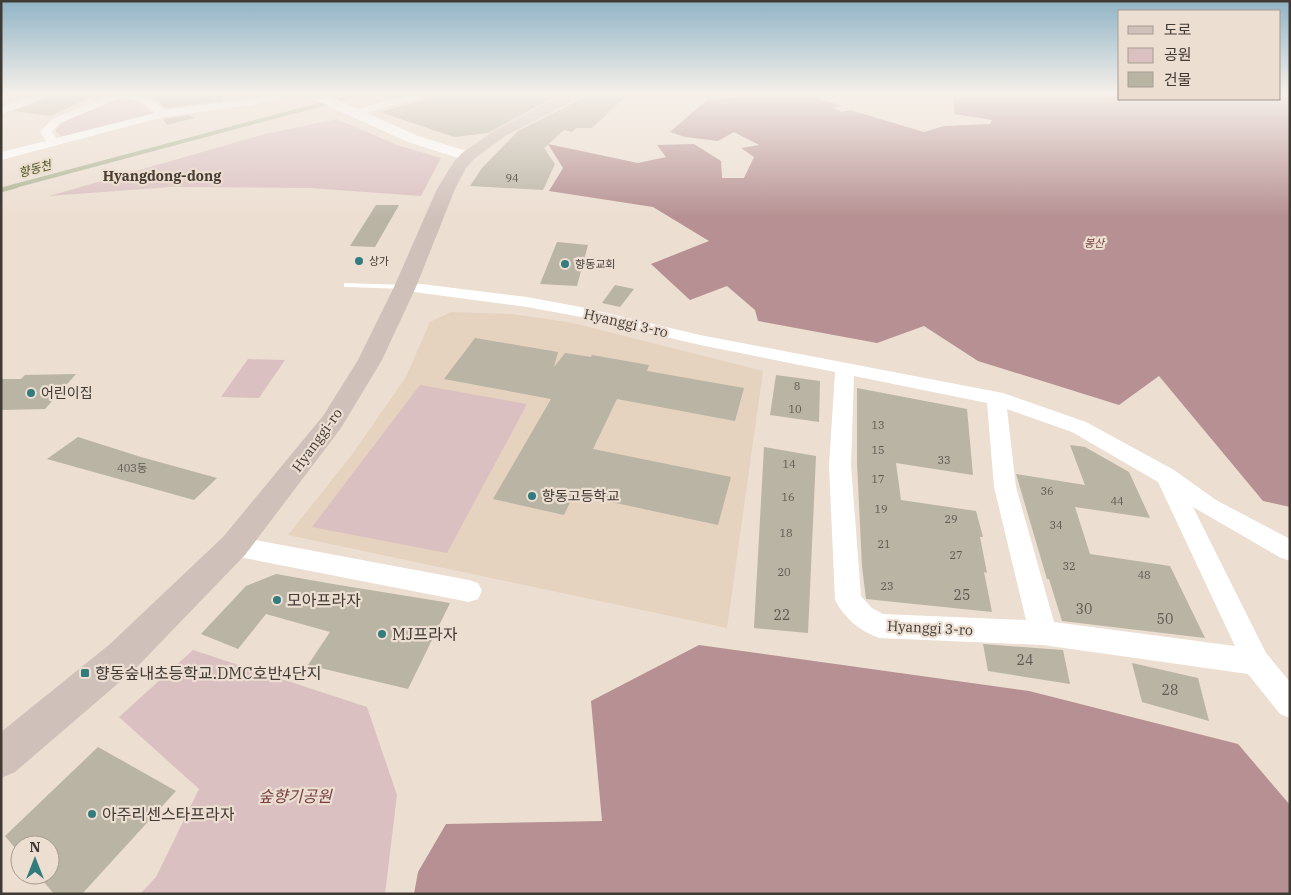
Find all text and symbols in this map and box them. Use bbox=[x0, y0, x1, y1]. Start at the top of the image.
legend bbox=[1118, 10, 1281, 100]
text: 도로 bbox=[1164, 20, 1192, 39]
text: 공원 bbox=[1164, 45, 1192, 64]
text: 건물 bbox=[1164, 70, 1192, 89]
water label: 향동천 bbox=[17, 156, 55, 180]
district label: Hyangdong-dong bbox=[103, 167, 222, 185]
house number: 94 bbox=[505, 171, 519, 185]
park label: 봉산 bbox=[1084, 236, 1106, 250]
place label: 상가 bbox=[369, 254, 389, 268]
marker: 상가 bbox=[353, 255, 365, 267]
place label: 향동교회 bbox=[575, 257, 615, 271]
marker: 향동교회 bbox=[559, 258, 571, 270]
street label: Hyanggi 3-ro bbox=[582, 305, 670, 341]
house number: 8 bbox=[794, 379, 800, 393]
place label: 어린이집 bbox=[41, 384, 93, 402]
marker: 어린이집 bbox=[25, 387, 37, 399]
house number: 10 bbox=[788, 402, 802, 416]
street label: Hyanggi-ro bbox=[288, 405, 346, 475]
house number: 13 bbox=[871, 418, 885, 432]
house number: 15 bbox=[871, 443, 885, 457]
house number: 33 bbox=[937, 453, 951, 467]
house number: 14 bbox=[782, 457, 796, 471]
house number: 403동 bbox=[117, 461, 147, 475]
house number: 17 bbox=[871, 472, 885, 486]
house number: 36 bbox=[1040, 484, 1054, 498]
place label: 향동고등학교 bbox=[542, 487, 619, 505]
marker: 향동고등학교 bbox=[526, 490, 538, 502]
house number: 16 bbox=[781, 490, 795, 504]
house number: 44 bbox=[1110, 494, 1124, 508]
house number: 19 bbox=[874, 502, 888, 516]
house number: 29 bbox=[944, 512, 958, 526]
house number: 34 bbox=[1049, 518, 1063, 532]
house number: 18 bbox=[779, 526, 793, 540]
house number: 21 bbox=[877, 537, 891, 551]
house number: 27 bbox=[949, 548, 963, 562]
house number: 32 bbox=[1062, 559, 1076, 573]
house number: 20 bbox=[777, 565, 791, 579]
house number: 48 bbox=[1137, 568, 1151, 582]
house number: 23 bbox=[880, 579, 894, 593]
house number: 25 bbox=[954, 586, 970, 604]
place label: 모아프라자 bbox=[287, 590, 361, 610]
marker: 모아프라자 bbox=[271, 594, 283, 606]
house number: 30 bbox=[1076, 600, 1092, 618]
house number: 22 bbox=[774, 606, 790, 624]
house number: 50 bbox=[1157, 610, 1173, 628]
street label: Hyanggi 3-ro bbox=[887, 617, 973, 639]
place label: MJ프라자 bbox=[392, 624, 458, 644]
marker: MJ프라자 bbox=[376, 628, 388, 640]
house number: 24 bbox=[1017, 651, 1033, 669]
place label: 향동숲내초등학교.DMC호반4단지 bbox=[95, 663, 321, 683]
marker: 향동숲내초등학교.DMC호반4단지 bbox=[79, 667, 91, 679]
house number: 28 bbox=[1162, 681, 1178, 699]
park label: 숲향기공원 bbox=[258, 786, 333, 806]
place label: 아주리센스타프라자 bbox=[102, 804, 235, 824]
marker: 아주리센스타프라자 bbox=[86, 808, 98, 820]
north arrow bbox=[10, 835, 60, 885]
text: N bbox=[29, 838, 41, 856]

